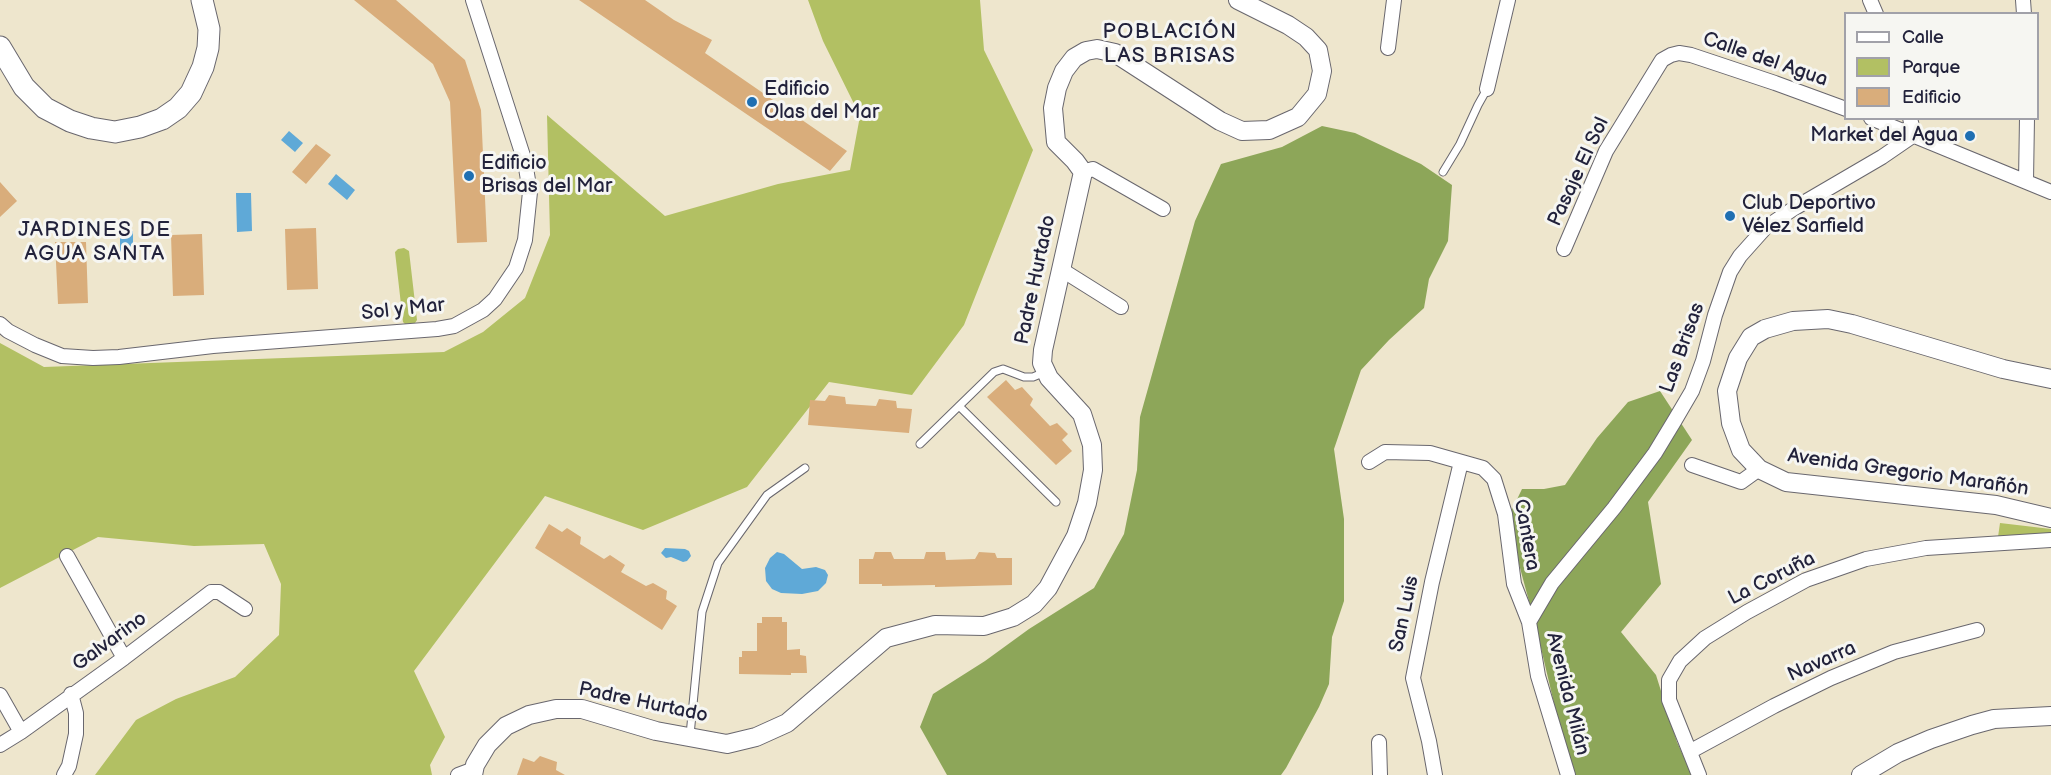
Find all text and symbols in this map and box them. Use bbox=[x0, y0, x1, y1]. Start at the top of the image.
legend bbox=[1844, 12, 2039, 120]
district label: POBLACIÓN LAS BRISAS bbox=[1103, 20, 1237, 70]
street label: Calle del Agua bbox=[1699, 27, 1831, 93]
text: Calle bbox=[1902, 27, 1944, 48]
text: Parque bbox=[1902, 57, 1960, 78]
place label: Edificio Olas del Mar bbox=[764, 78, 879, 125]
text: Edificio bbox=[1902, 87, 1961, 108]
marker: Edificio Olas del Mar bbox=[745, 95, 759, 109]
street label: Pasaje El Sol bbox=[1543, 114, 1615, 230]
place label: Market del Agua bbox=[1810, 124, 1958, 148]
marker: Market del Agua bbox=[1963, 129, 1977, 143]
place label: Edificio Brisas del Mar bbox=[481, 152, 612, 199]
marker: Edificio Brisas del Mar bbox=[462, 169, 476, 183]
place label: Club Deportivo Vélez Sarfield bbox=[1742, 192, 1876, 239]
marker: Club Deportivo Vélez Sarfield bbox=[1723, 209, 1737, 223]
street label: Padre Hurtado bbox=[1011, 213, 1061, 347]
district label: JARDINES DE AGUA SANTA bbox=[18, 218, 172, 268]
street label: Sol y Mar bbox=[360, 294, 446, 326]
street label: Las Brisas bbox=[1656, 300, 1710, 396]
street label: Avenida Gregorio Marañón bbox=[1786, 444, 2030, 502]
street label: Cantera bbox=[1508, 497, 1544, 573]
street label: La Coruña bbox=[1725, 547, 1819, 611]
street label: San Luis bbox=[1385, 574, 1425, 654]
street label: Galvarino bbox=[68, 607, 152, 677]
street label: Avenida Milán bbox=[1540, 630, 1594, 758]
street label: Navarra bbox=[1784, 636, 1860, 688]
street label: Padre Hurtado bbox=[576, 678, 710, 728]

